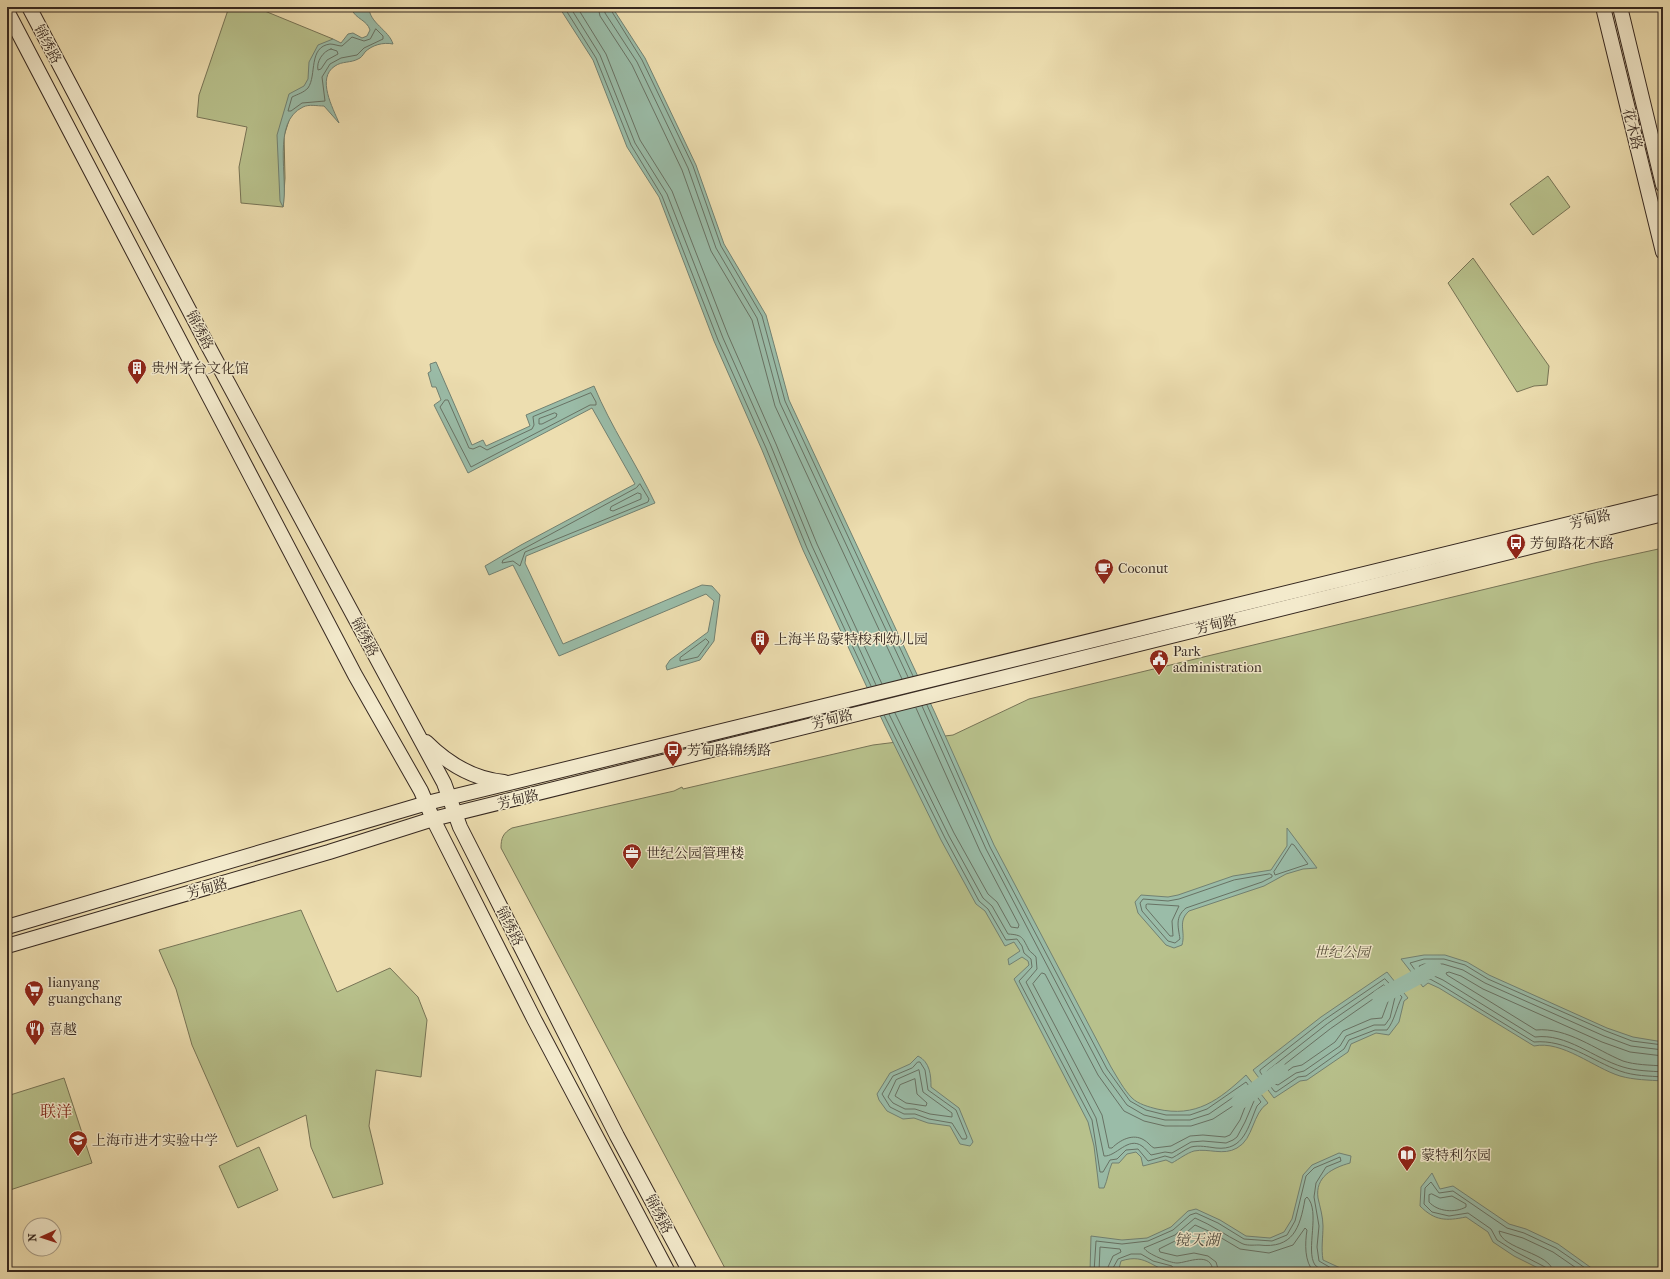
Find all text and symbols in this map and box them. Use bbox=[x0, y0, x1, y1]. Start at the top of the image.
street label: 锦绣路 bbox=[30, 22, 65, 67]
street label: 花木路 bbox=[1619, 107, 1646, 152]
street label: 锦绣路 bbox=[182, 308, 217, 353]
building icon: 贵州茅台文化馆 bbox=[126, 357, 148, 385]
place label: 贵州茅台文化馆 bbox=[151, 360, 249, 377]
street label: 芳甸路 bbox=[1568, 506, 1613, 533]
bus stop icon: 芳甸路花木路 bbox=[1505, 532, 1527, 560]
place label: 芳甸路花木路 bbox=[1530, 535, 1614, 552]
cafe icon: Coconut bbox=[1093, 557, 1115, 585]
place label: Coconut bbox=[1118, 560, 1169, 577]
street label: 芳甸路 bbox=[1194, 611, 1239, 638]
street label: 锦绣路 bbox=[347, 615, 382, 660]
building icon: 上海半岛蒙特梭利幼儿园 bbox=[749, 628, 771, 656]
place label: 上海半岛蒙特梭利幼儿园 bbox=[774, 631, 928, 648]
place label: Park administration bbox=[1173, 643, 1262, 676]
public building icon: Park administration bbox=[1148, 648, 1170, 676]
street label: 芳甸路 bbox=[810, 706, 855, 733]
bus stop icon: 芳甸路锦绣路 bbox=[662, 739, 684, 767]
place label: 芳甸路锦绣路 bbox=[687, 742, 771, 759]
street label: 芳甸路 bbox=[496, 786, 541, 813]
office icon: 世纪公园管理楼 bbox=[621, 842, 643, 870]
place label: 世纪公园管理楼 bbox=[646, 845, 744, 862]
street label: 芳甸路 bbox=[185, 875, 230, 902]
street label: 锦绣路 bbox=[492, 904, 527, 949]
park label: 世纪公园 bbox=[1314, 944, 1372, 961]
place label: lianyang guangchang bbox=[47, 974, 122, 1007]
supermarket icon: lianyang guangchang bbox=[23, 979, 45, 1007]
restaurant icon: 喜越 bbox=[24, 1018, 46, 1046]
place label: 喜越 bbox=[49, 1021, 77, 1038]
district label: 联洋 bbox=[40, 1102, 72, 1121]
school or university icon: 上海市进才实验中学 bbox=[67, 1129, 89, 1157]
place label: 上海市进才实验中学 bbox=[92, 1132, 218, 1149]
library icon: 蒙特利尔园 bbox=[1396, 1144, 1418, 1172]
place label: 蒙特利尔园 bbox=[1421, 1147, 1491, 1164]
street label: 锦绣路 bbox=[641, 1192, 676, 1237]
north arrow bbox=[22, 1217, 62, 1257]
water label: 镜天湖 bbox=[1174, 1231, 1222, 1249]
text: N bbox=[26, 1232, 39, 1242]

